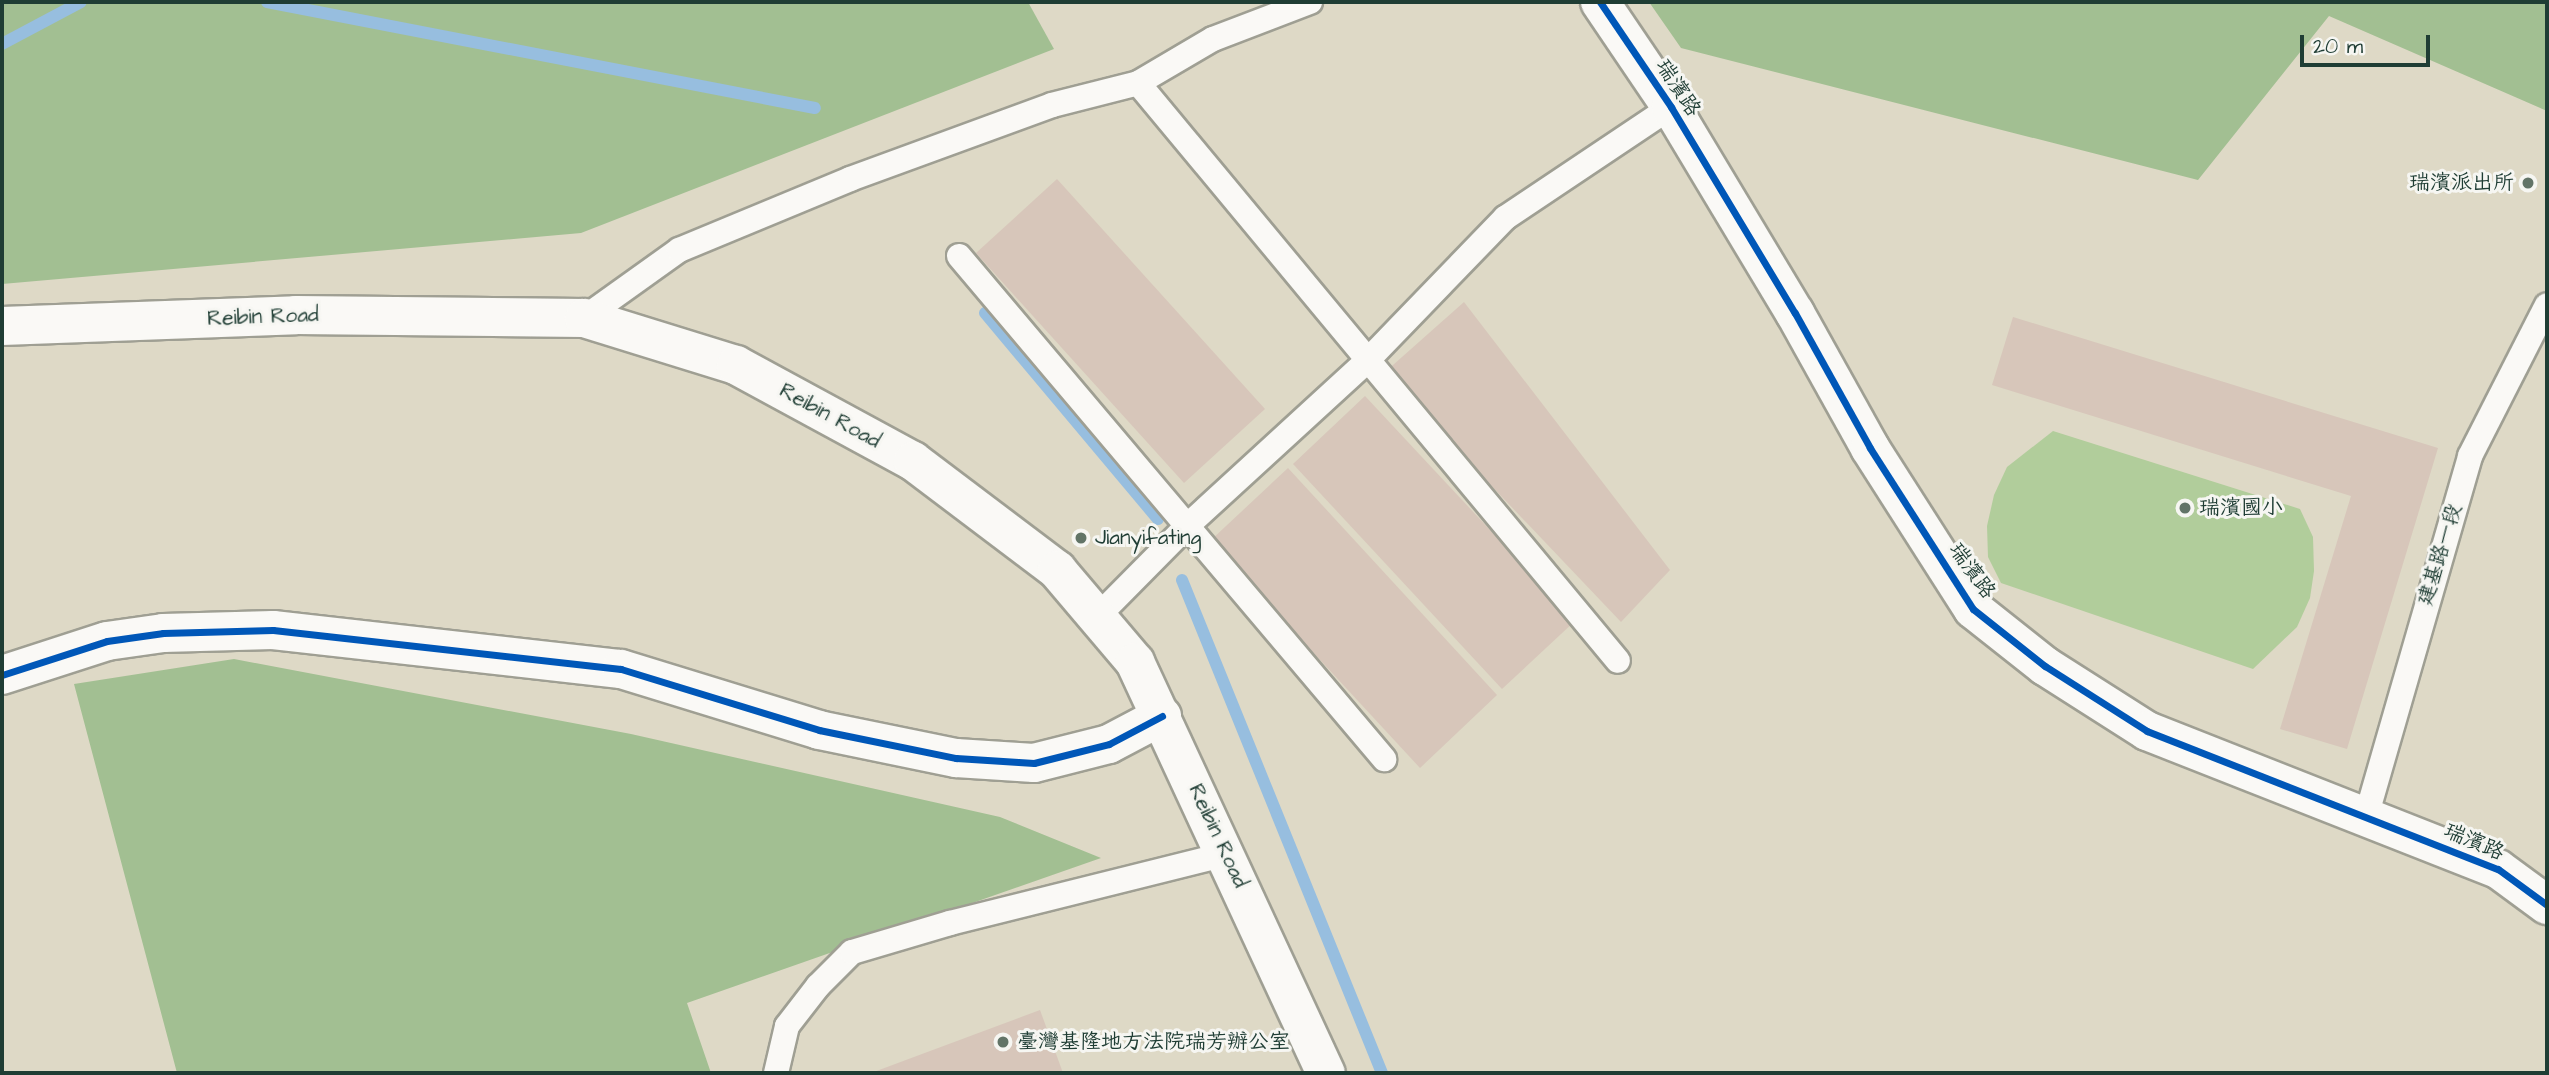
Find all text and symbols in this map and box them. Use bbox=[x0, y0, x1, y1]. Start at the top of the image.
scale bar bbox=[2304, 21, 2434, 65]
text: 20 m bbox=[2313, 32, 2363, 61]
street label: 瑞濱路 bbox=[1650, 55, 1706, 121]
place label: 瑞濱派出所 bbox=[2409, 170, 2514, 196]
marker: 瑞濱派出所 bbox=[2520, 175, 2536, 191]
street label: Reibin Road bbox=[207, 302, 319, 332]
street label: Reibin Road bbox=[775, 378, 885, 454]
place label: 瑞濱國小 bbox=[2199, 495, 2283, 521]
marker: 瑞濱國小 bbox=[2177, 500, 2193, 516]
street label: 建基路一段 bbox=[2413, 501, 2467, 609]
place label: Jianyifating bbox=[1095, 525, 1201, 551]
marker: Jianyifating bbox=[1073, 530, 1089, 546]
street label: 瑞濱路 bbox=[1943, 538, 2001, 604]
street label: Reibin Road bbox=[1183, 780, 1253, 892]
street label: 瑞濱路 bbox=[2440, 818, 2508, 866]
place label: 臺灣基隆地方法院瑞芳辦公室 bbox=[1017, 1029, 1290, 1055]
marker: 臺灣基隆地方法院瑞芳辦公室 bbox=[995, 1034, 1011, 1050]

